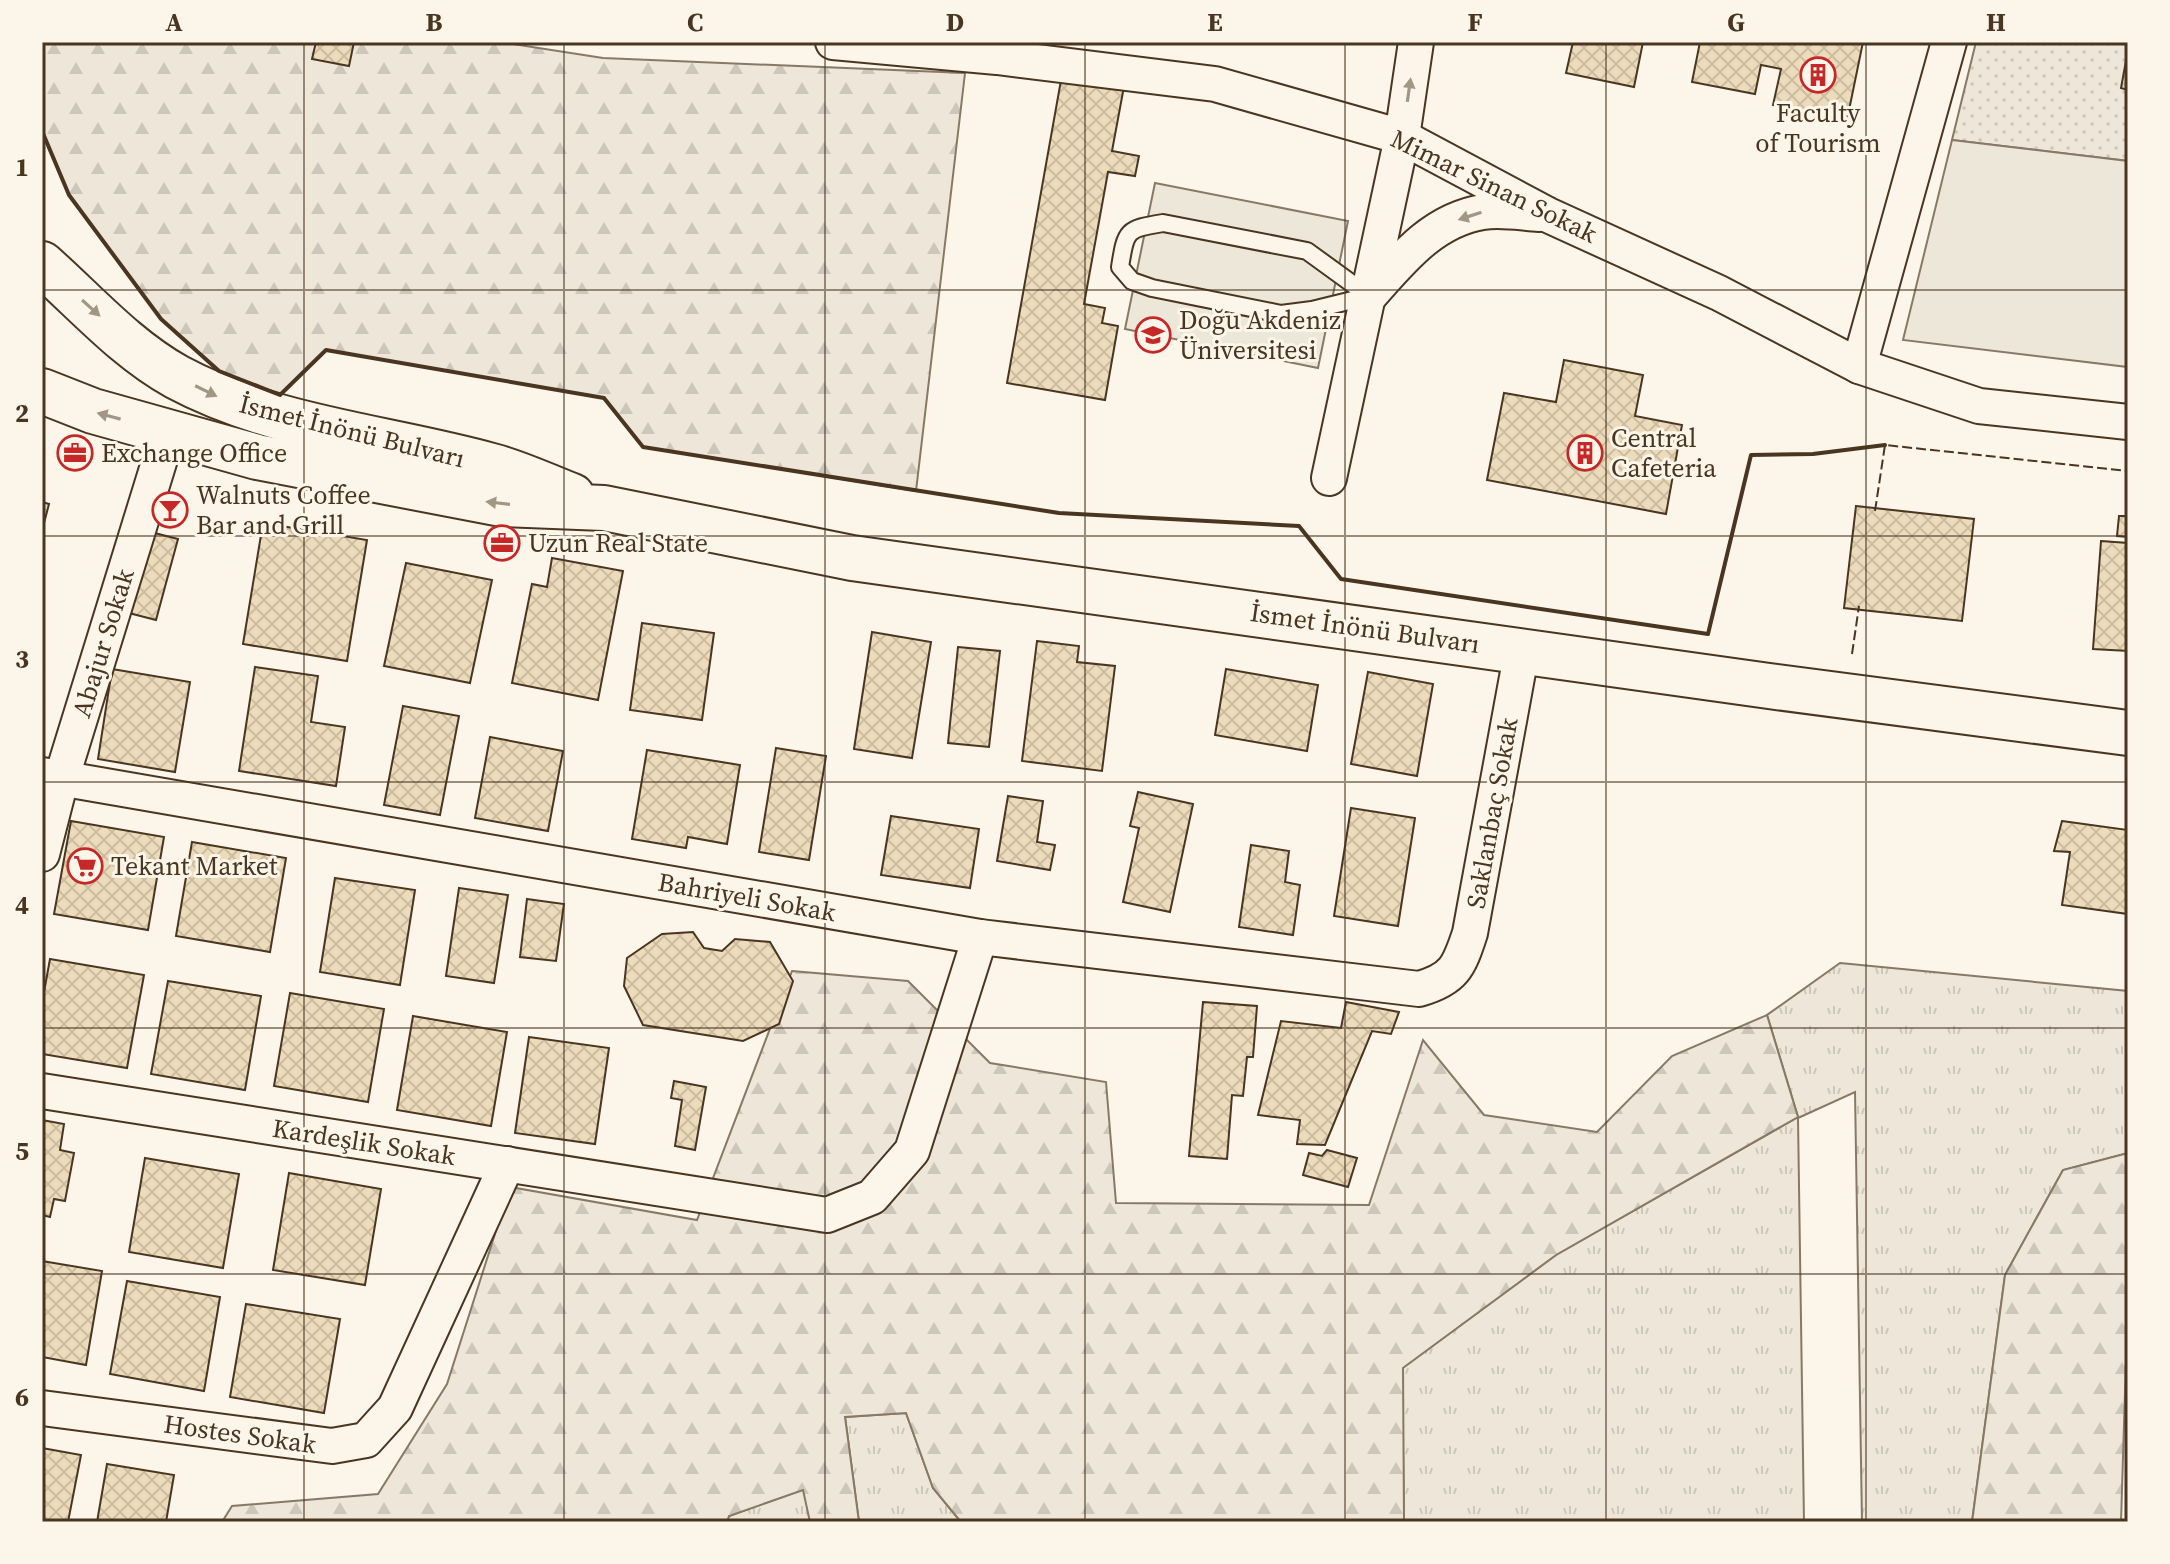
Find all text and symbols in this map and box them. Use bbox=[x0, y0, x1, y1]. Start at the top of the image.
text: A bbox=[165, 4, 183, 40]
text: B bbox=[426, 4, 443, 40]
text: C bbox=[687, 4, 703, 40]
text: D bbox=[946, 4, 964, 40]
text: E bbox=[1207, 4, 1223, 40]
text: F bbox=[1467, 4, 1483, 40]
text: G bbox=[1727, 4, 1745, 40]
text: H bbox=[1986, 4, 2006, 40]
building icon: Faculty of Tourism bbox=[1799, 56, 1837, 94]
one-way arrow bbox=[1403, 77, 1416, 102]
place label: Faculty of Tourism bbox=[1755, 95, 1881, 161]
street label: Mimar Sinan Sokak bbox=[1385, 120, 1604, 252]
text: 1 bbox=[15, 149, 29, 185]
one-way arrow bbox=[1458, 210, 1482, 223]
one-way arrow bbox=[81, 298, 100, 316]
place label: Doğu Akdeniz Üniversitesi bbox=[1179, 302, 1341, 368]
school or university icon: Doğu Akdeniz Üniversitesi bbox=[1134, 316, 1172, 354]
one-way arrow bbox=[195, 384, 218, 398]
street label: İsmet İnönü Bulvarı bbox=[235, 386, 469, 476]
text: 2 bbox=[15, 395, 29, 431]
one-way arrow bbox=[96, 409, 121, 421]
place label: Central Cafeteria bbox=[1611, 420, 1717, 486]
office icon: Exchange Office bbox=[56, 434, 94, 472]
building icon: Central Cafeteria bbox=[1566, 434, 1604, 472]
place label: Exchange Office bbox=[101, 435, 287, 471]
place label: Walnuts Coffee Bar and Grill bbox=[196, 477, 371, 543]
bar icon: Walnuts Coffee Bar and Grill bbox=[151, 491, 189, 529]
one-way arrow bbox=[486, 496, 511, 509]
office icon: Uzun Real State bbox=[483, 524, 521, 562]
place label: Uzun Real State bbox=[528, 525, 708, 561]
street label: Abajur Sokak bbox=[63, 563, 143, 722]
street label: İsmet İnönü Bulvarı bbox=[1248, 594, 1482, 662]
text: 3 bbox=[15, 641, 29, 677]
street label: Saklanbaç Sokak bbox=[1458, 714, 1527, 911]
supermarket icon: Tekant Market bbox=[66, 847, 104, 885]
place label: Tekant Market bbox=[111, 848, 278, 884]
street label: Bahriyeli Sokak bbox=[655, 864, 839, 930]
text: 4 bbox=[15, 887, 29, 923]
street label: Kardeşlik Sokak bbox=[270, 1110, 459, 1174]
text: 5 bbox=[15, 1133, 29, 1169]
text: 6 bbox=[15, 1379, 29, 1415]
street label: Hostes Sokak bbox=[161, 1405, 319, 1463]

